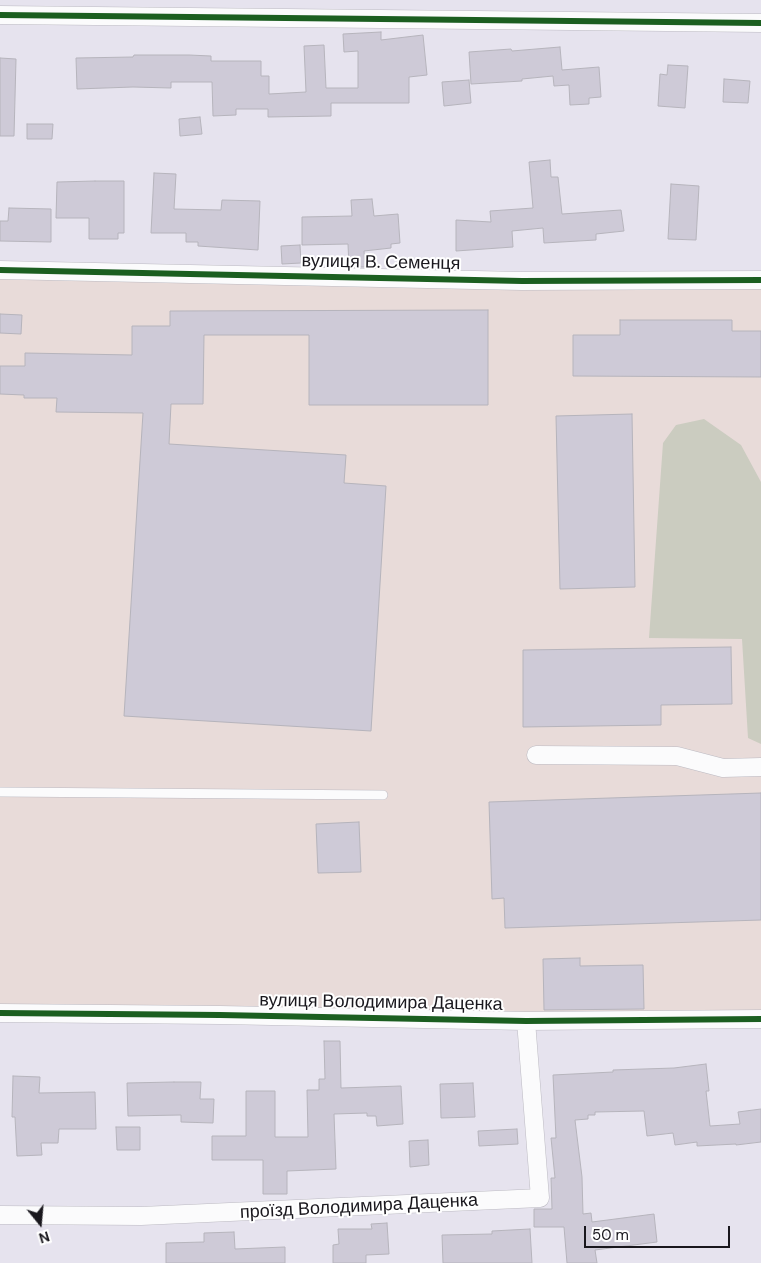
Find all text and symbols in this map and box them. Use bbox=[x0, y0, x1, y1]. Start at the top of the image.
street label: вулиця В. Семенця bbox=[301, 251, 461, 275]
street label: вулиця Володимира Даценка bbox=[259, 990, 503, 1016]
street label: проїзд Володимира Даценка bbox=[239, 1190, 479, 1224]
north arrow bbox=[15, 1198, 65, 1248]
scale bar bbox=[586, 1216, 732, 1248]
text: 50 m bbox=[592, 1225, 629, 1245]
text: N bbox=[37, 1227, 52, 1247]

